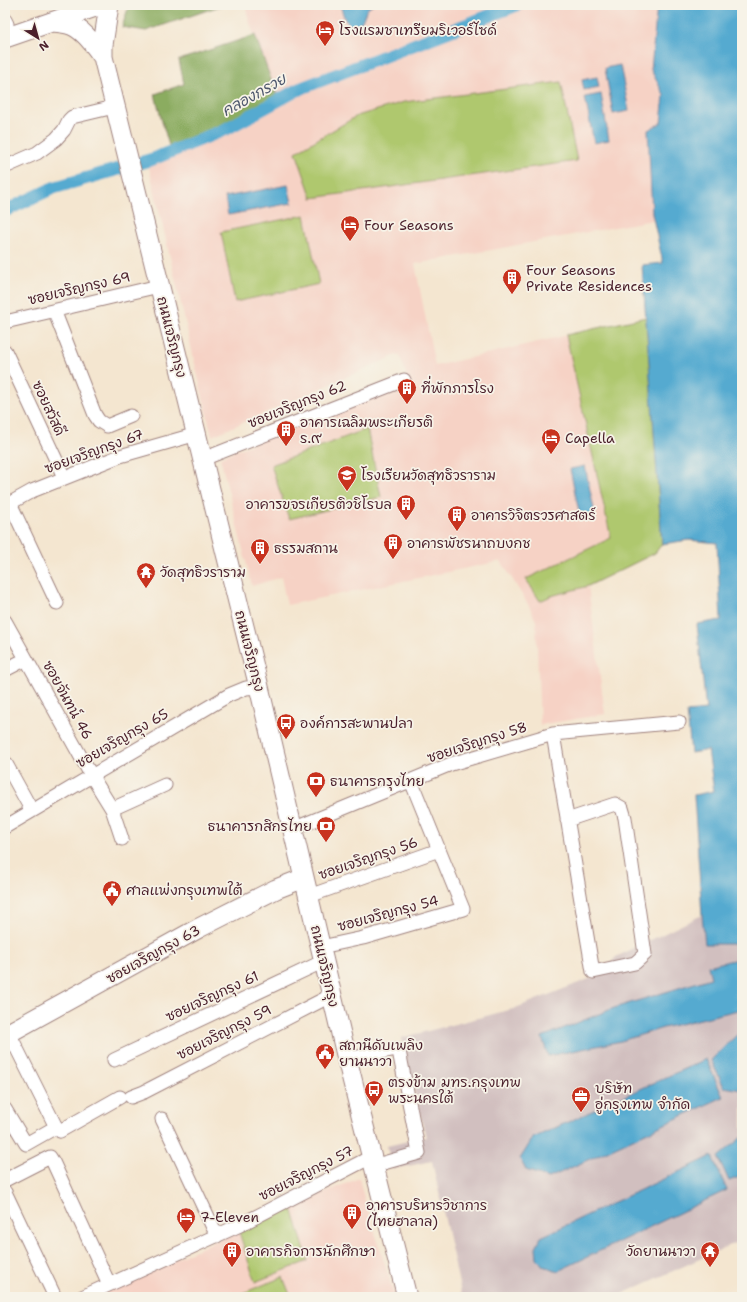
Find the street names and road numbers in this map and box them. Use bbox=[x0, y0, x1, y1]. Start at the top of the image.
street label: ซอยเจริญกรุง 69 bbox=[26, 267, 132, 310]
street label: ถนนเจริญกรุง bbox=[152, 294, 191, 380]
street label: ซอยเจริญกรุง 62 bbox=[245, 376, 349, 433]
street label: ซอยสวัสดี bbox=[28, 378, 70, 438]
street label: ซอยเจริญกรุง 67 bbox=[42, 425, 146, 478]
street label: ถนนเจริญกรุง bbox=[230, 608, 269, 694]
street label: ซอยจันทน์ 46 bbox=[39, 657, 97, 743]
street label: ซอยเจริญกรุง 65 bbox=[73, 704, 172, 773]
street label: ซอยเจริญกรุง 58 bbox=[425, 717, 530, 768]
street label: ซอยเจริญกรุง 56 bbox=[316, 833, 420, 884]
street label: ซอยเจริญกรุง 54 bbox=[335, 891, 441, 936]
street label: ซอยเจริญกรุง 63 bbox=[103, 921, 204, 988]
street label: ถนนเจริญกรุง bbox=[306, 923, 343, 1009]
street label: ซอยเจริญกรุง 61 bbox=[163, 967, 262, 1026]
street label: ซอยเจริญกรุง 59 bbox=[174, 1000, 275, 1064]
street label: ซอยเจริญกรุง 57 bbox=[256, 1141, 357, 1205]

